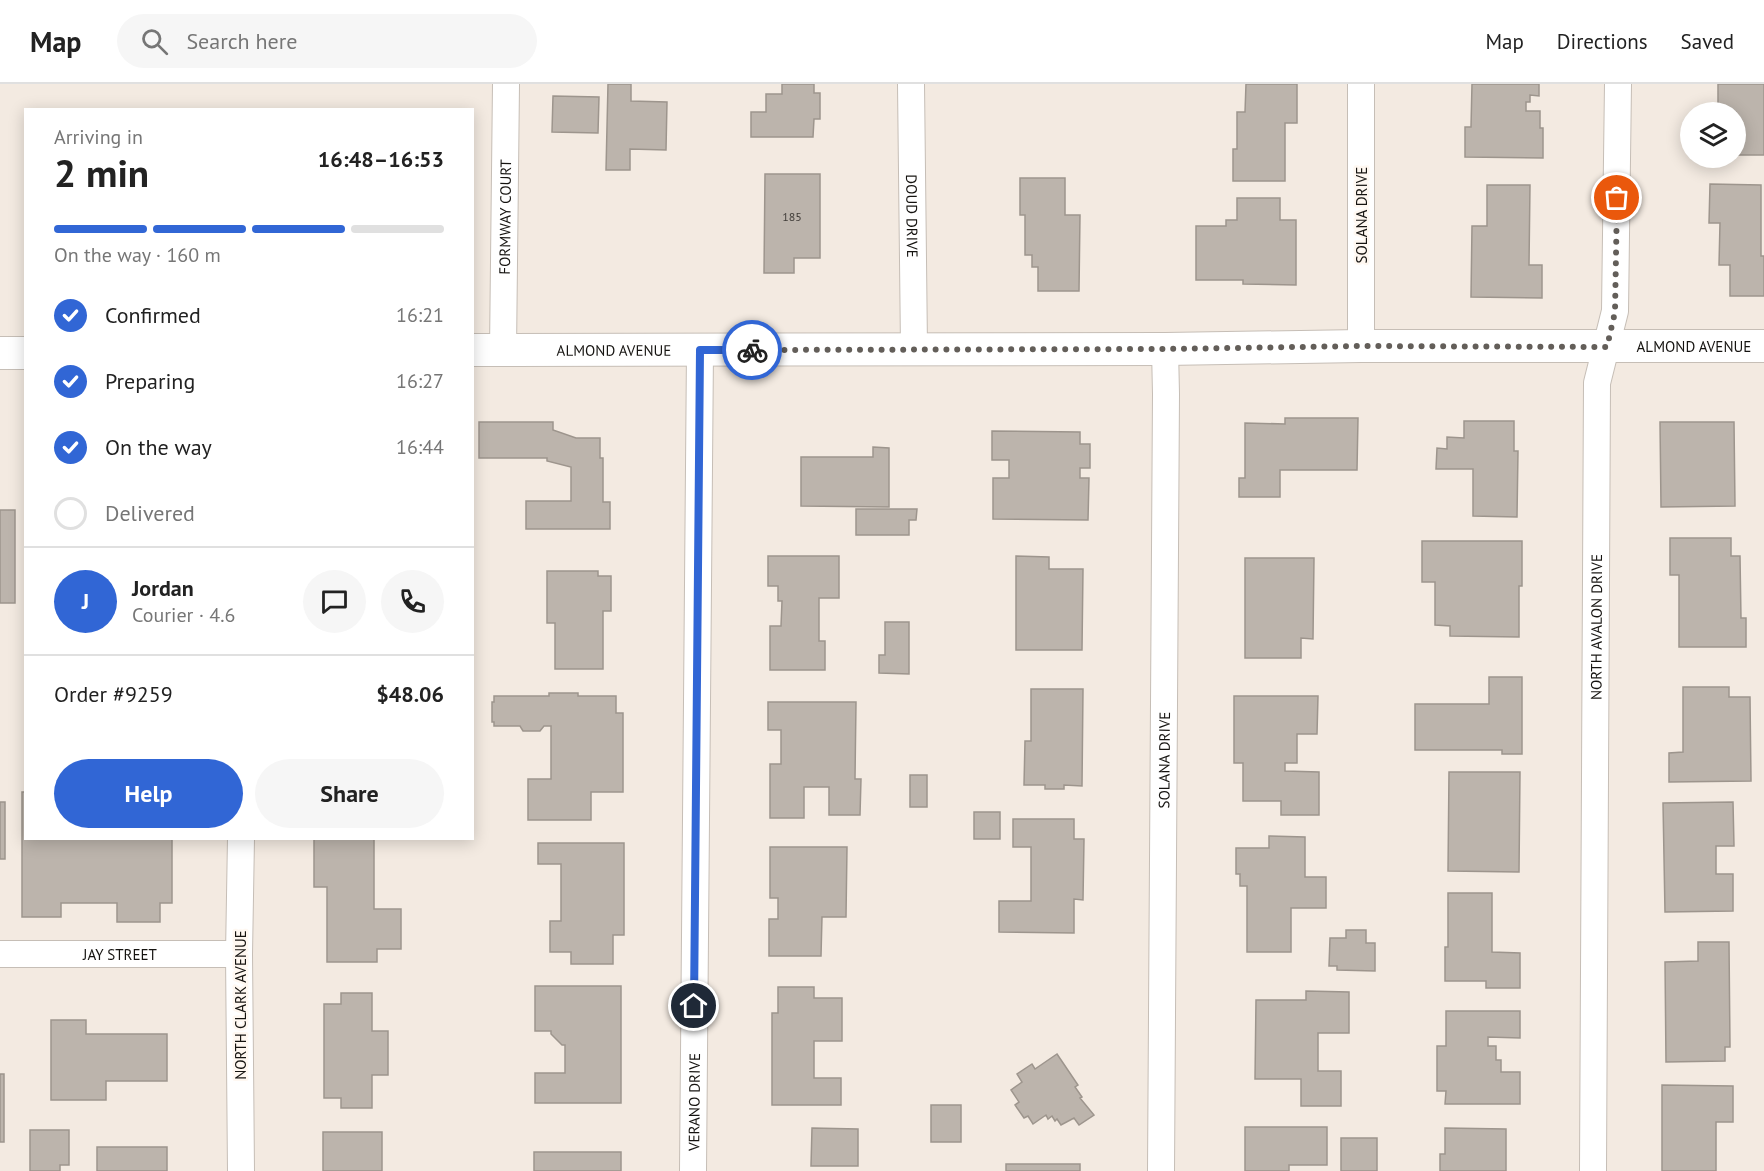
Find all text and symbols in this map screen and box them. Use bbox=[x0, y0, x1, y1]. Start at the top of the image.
search box bbox=[117, 14, 537, 68]
text: Map bbox=[30, 23, 81, 60]
icon: search bbox=[138, 25, 171, 58]
text: Search here bbox=[186, 27, 297, 55]
text: Map bbox=[1485, 28, 1524, 55]
text: Directions bbox=[1557, 28, 1648, 55]
text: Saved bbox=[1681, 28, 1734, 55]
map controls bbox=[1680, 102, 1746, 168]
button: layers bbox=[1680, 102, 1746, 168]
text: Arriving in bbox=[54, 124, 143, 150]
text: 16:48–16:53 bbox=[318, 145, 444, 173]
text: 2 min bbox=[54, 147, 149, 198]
street label: FORMWAY COURT bbox=[494, 159, 515, 275]
street label: SOLANA DRIVE bbox=[1352, 167, 1371, 263]
pin bbox=[1591, 172, 1642, 223]
street label: DOUD DRIVE bbox=[903, 174, 922, 258]
icon: bag bbox=[1600, 181, 1633, 214]
house number: 185 bbox=[782, 209, 802, 224]
text: On the way · 160 m bbox=[54, 242, 221, 268]
icon: check bbox=[54, 299, 87, 332]
text: Confirmed bbox=[105, 301, 201, 329]
text: 16:21 bbox=[396, 302, 444, 328]
courier bbox=[722, 320, 782, 380]
icon: bike bbox=[736, 334, 769, 367]
street label: ALMOND AVENUE bbox=[1637, 337, 1751, 356]
street label: ALMOND AVENUE bbox=[557, 340, 671, 359]
icon: check bbox=[54, 365, 87, 398]
text: Preparing bbox=[105, 367, 195, 395]
text: 16:27 bbox=[396, 368, 444, 394]
icon: check bbox=[54, 431, 87, 464]
text: On the way bbox=[105, 433, 212, 461]
text: 16:44 bbox=[396, 434, 444, 460]
text: Delivered bbox=[105, 499, 195, 527]
street label: NORTH AVALON DRIVE bbox=[1586, 554, 1606, 700]
button: chat bbox=[303, 570, 366, 633]
button: phone bbox=[381, 570, 444, 633]
text: Jordan bbox=[132, 574, 194, 602]
text: J bbox=[82, 587, 89, 615]
text: Courier · 4.6 bbox=[132, 602, 235, 628]
text: Order #9259 bbox=[54, 680, 173, 708]
text: $48.06 bbox=[376, 680, 444, 708]
street label: SOLANA DRIVE bbox=[1154, 712, 1173, 809]
button: Help bbox=[54, 759, 243, 828]
button: Share bbox=[255, 759, 444, 828]
street label: NORTH CLARK AVENUE bbox=[231, 930, 250, 1080]
street label: JAY STREET bbox=[82, 945, 158, 964]
pin bbox=[668, 980, 719, 1031]
icon: home bbox=[677, 989, 710, 1022]
street label: VERANO DRIVE bbox=[684, 1053, 704, 1152]

